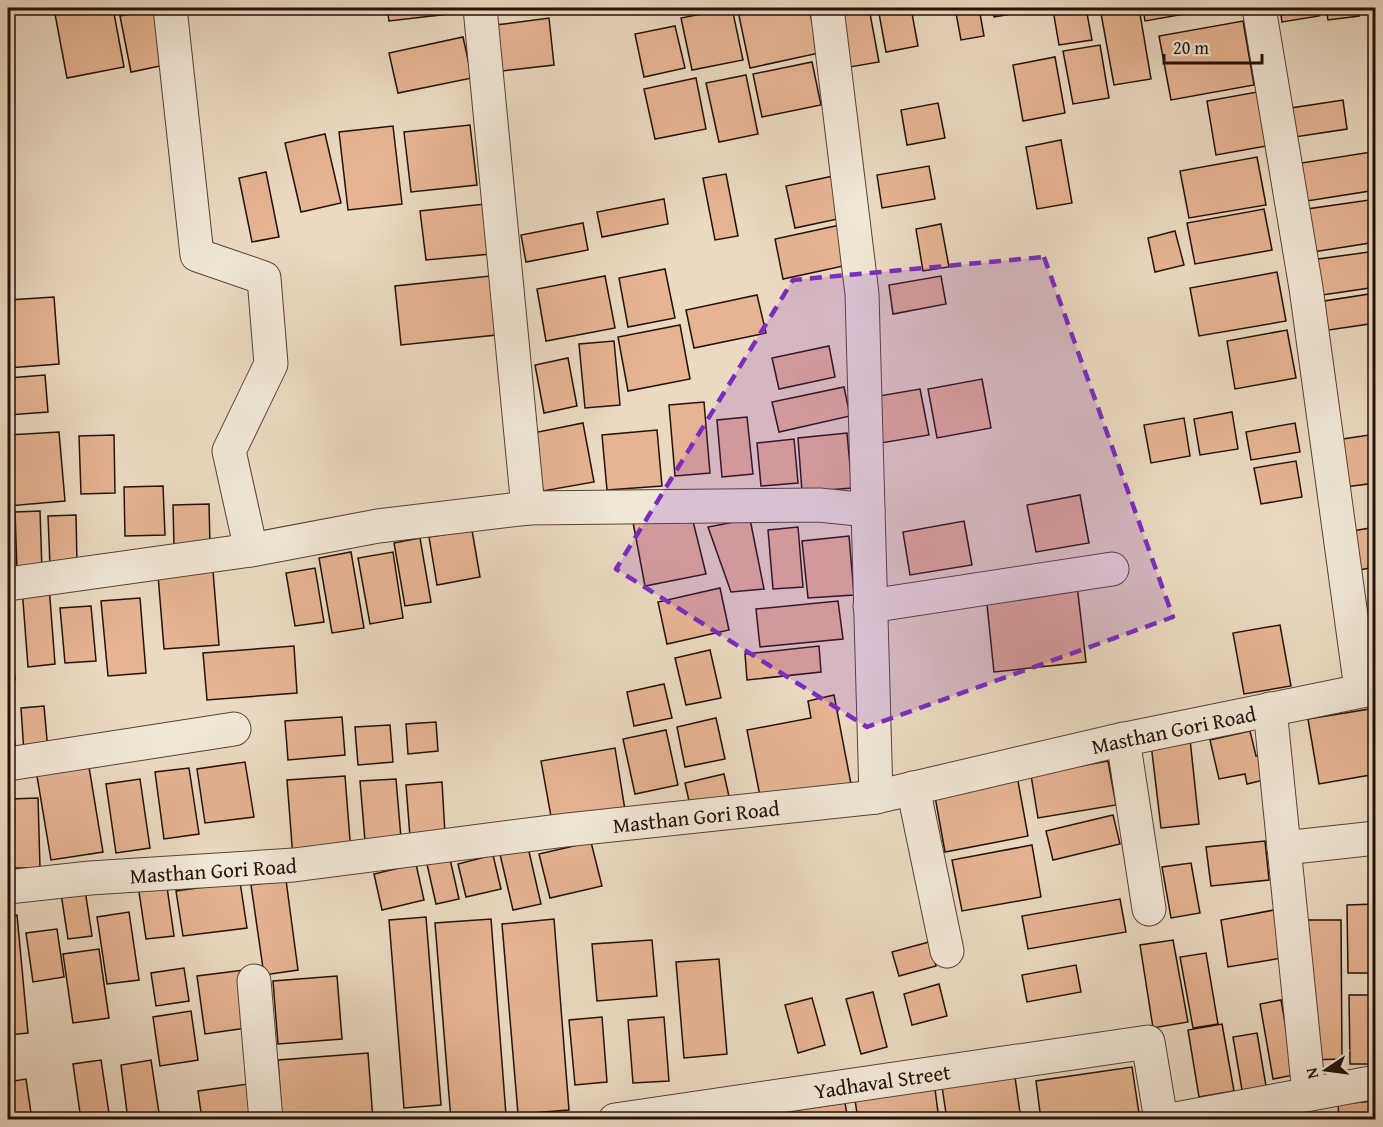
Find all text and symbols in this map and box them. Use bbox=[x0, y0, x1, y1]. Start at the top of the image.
scale bar bbox=[1164, 27, 1262, 65]
text: 20 m bbox=[1173, 34, 1209, 61]
street label: Masthan Gori Road bbox=[1088, 697, 1259, 762]
street label: Masthan Gori Road bbox=[611, 792, 782, 840]
street label: Masthan Gori Road bbox=[129, 849, 299, 891]
north arrow bbox=[1296, 1040, 1356, 1100]
street label: Yadhaval Street bbox=[812, 1056, 953, 1106]
text: N bbox=[1298, 1065, 1324, 1081]

